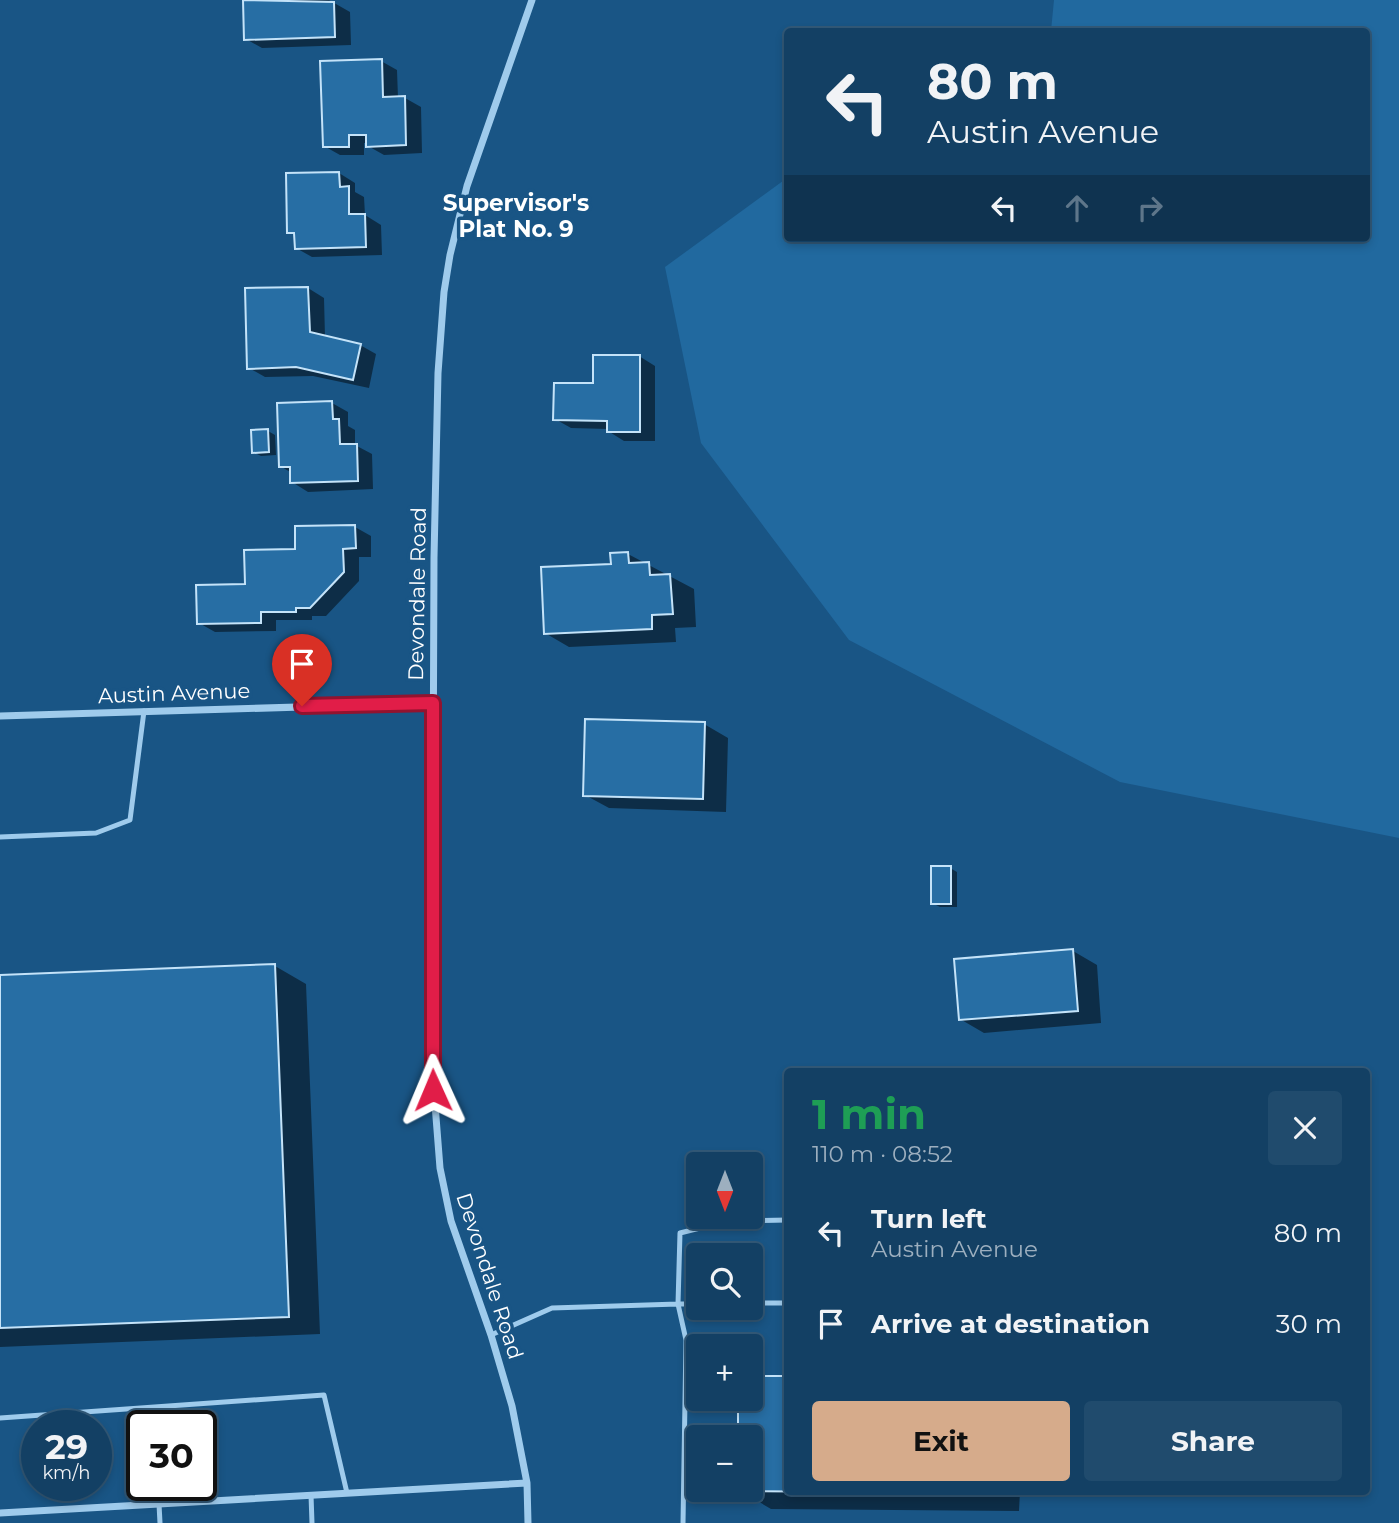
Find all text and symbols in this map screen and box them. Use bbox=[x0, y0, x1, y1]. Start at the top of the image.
text: 80 m bbox=[927, 52, 1058, 111]
icon: left bbox=[812, 56, 903, 147]
text: Austin Avenue bbox=[927, 112, 1159, 151]
district label: Supervisor's Plat No. 9 bbox=[443, 189, 589, 243]
icon: left bbox=[985, 189, 1023, 227]
icon: ahead bbox=[1058, 189, 1096, 227]
icon: right bbox=[1131, 189, 1169, 227]
street label: Devondale Road bbox=[403, 507, 431, 681]
pin bbox=[272, 634, 332, 706]
icon: arrive bbox=[283, 645, 321, 683]
street label: Austin Avenue bbox=[97, 678, 251, 708]
position arrow bbox=[396, 1053, 470, 1127]
text: 1 min bbox=[812, 1088, 926, 1140]
button: close bbox=[1268, 1091, 1342, 1165]
text: 110 m · 08:52 bbox=[812, 1140, 953, 1168]
north arrow bbox=[686, 1152, 763, 1228]
map controls bbox=[686, 1152, 763, 1502]
street label: Devondale Road bbox=[451, 1190, 529, 1362]
text: Turn left bbox=[871, 1203, 987, 1235]
icon: left bbox=[812, 1214, 850, 1252]
text: 80 m bbox=[1274, 1217, 1342, 1249]
text: Austin Avenue bbox=[871, 1235, 1038, 1263]
button: search bbox=[686, 1243, 763, 1320]
icon: arrive bbox=[812, 1305, 850, 1343]
text: Arrive at destination bbox=[871, 1308, 1150, 1340]
text: 30 m bbox=[1276, 1308, 1342, 1340]
button: + bbox=[686, 1334, 763, 1411]
button: Exit bbox=[812, 1401, 1070, 1481]
button: Share bbox=[1084, 1401, 1342, 1481]
speed limit sign: 30 bbox=[126, 1410, 217, 1501]
text: 29 bbox=[45, 1425, 88, 1468]
button: − bbox=[686, 1425, 763, 1502]
text: km/h bbox=[42, 1462, 91, 1484]

